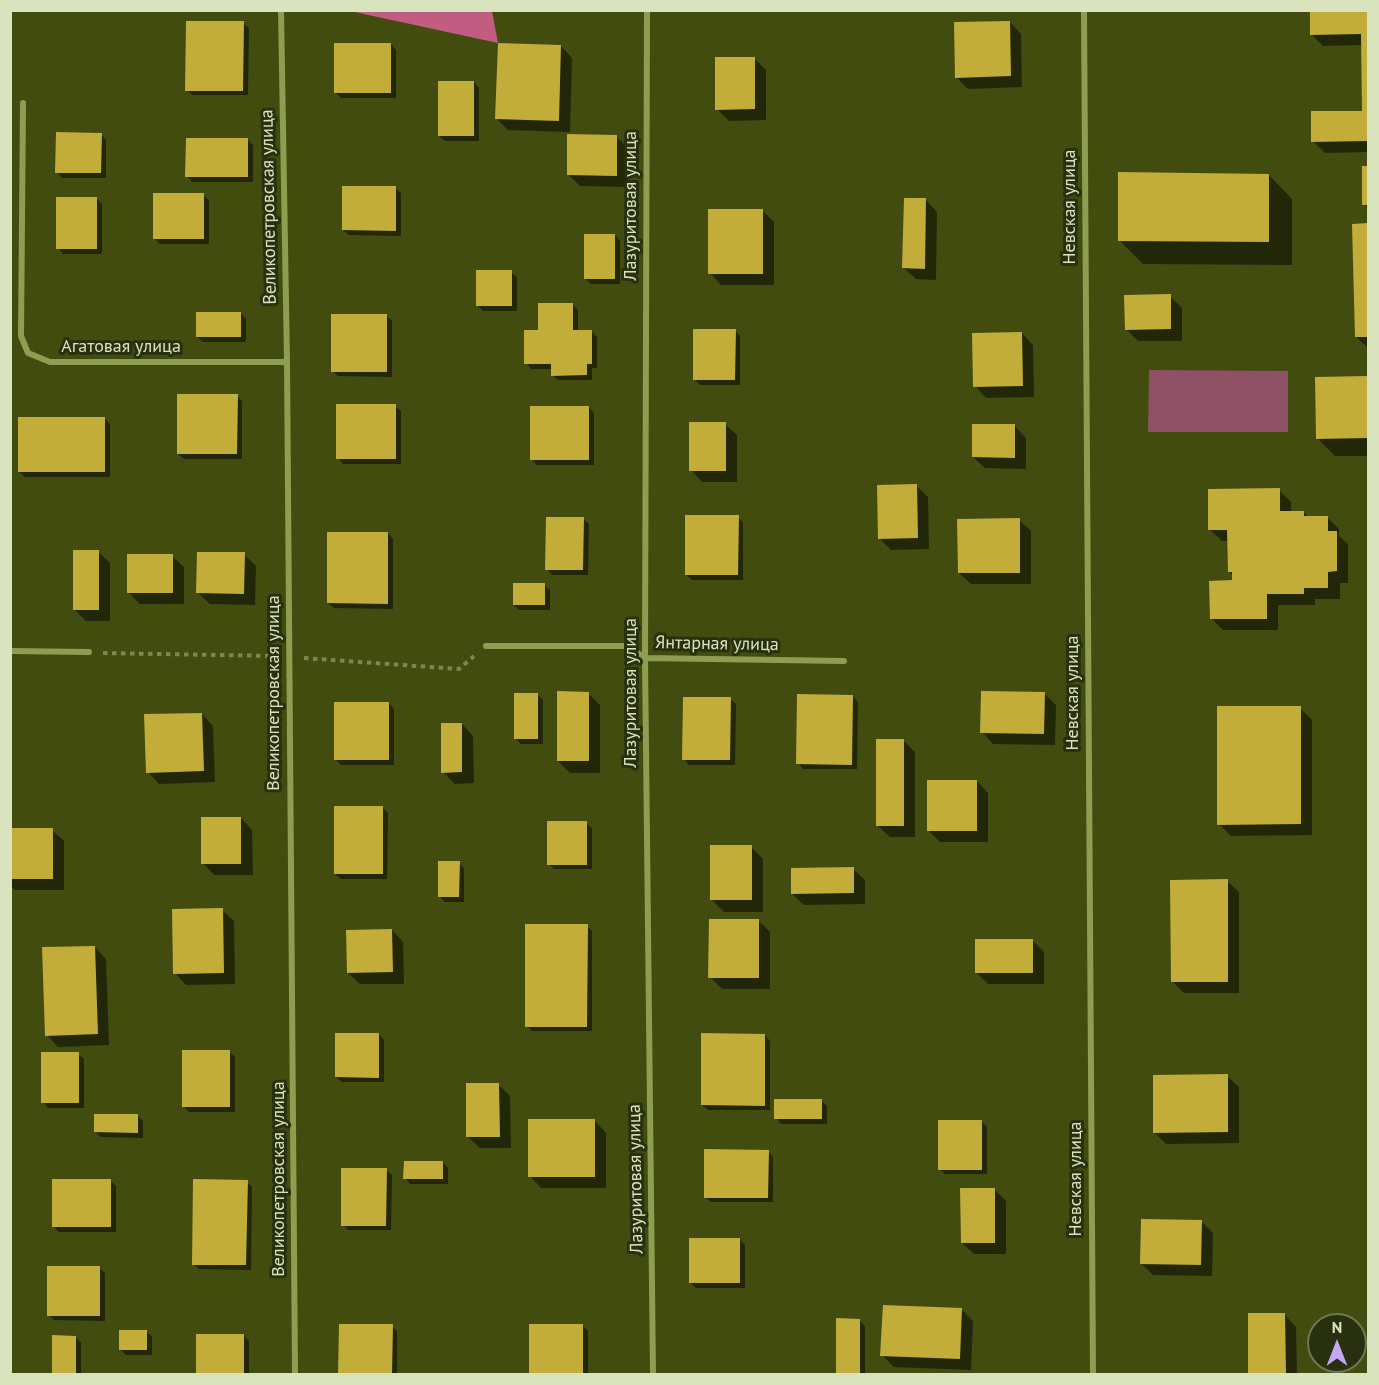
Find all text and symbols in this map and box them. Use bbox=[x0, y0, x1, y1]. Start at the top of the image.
street label: Великопетровская улица bbox=[256, 109, 282, 305]
street label: Лазуритовая улица bbox=[620, 131, 642, 281]
street label: Невская улица bbox=[1059, 149, 1081, 265]
street label: Агатовая улица bbox=[61, 336, 181, 358]
street label: Великопетровская улица bbox=[263, 595, 285, 791]
street label: Лазуритовая улица bbox=[620, 618, 642, 768]
street label: Янтарная улица bbox=[655, 632, 779, 656]
street label: Невская улица bbox=[1062, 635, 1084, 751]
street label: Великопетровская улица bbox=[268, 1081, 290, 1277]
street label: Лазуритовая улица bbox=[624, 1104, 648, 1254]
street label: Невская улица bbox=[1065, 1121, 1087, 1237]
north arrow bbox=[1307, 1313, 1367, 1373]
text: N bbox=[1332, 1317, 1342, 1337]

